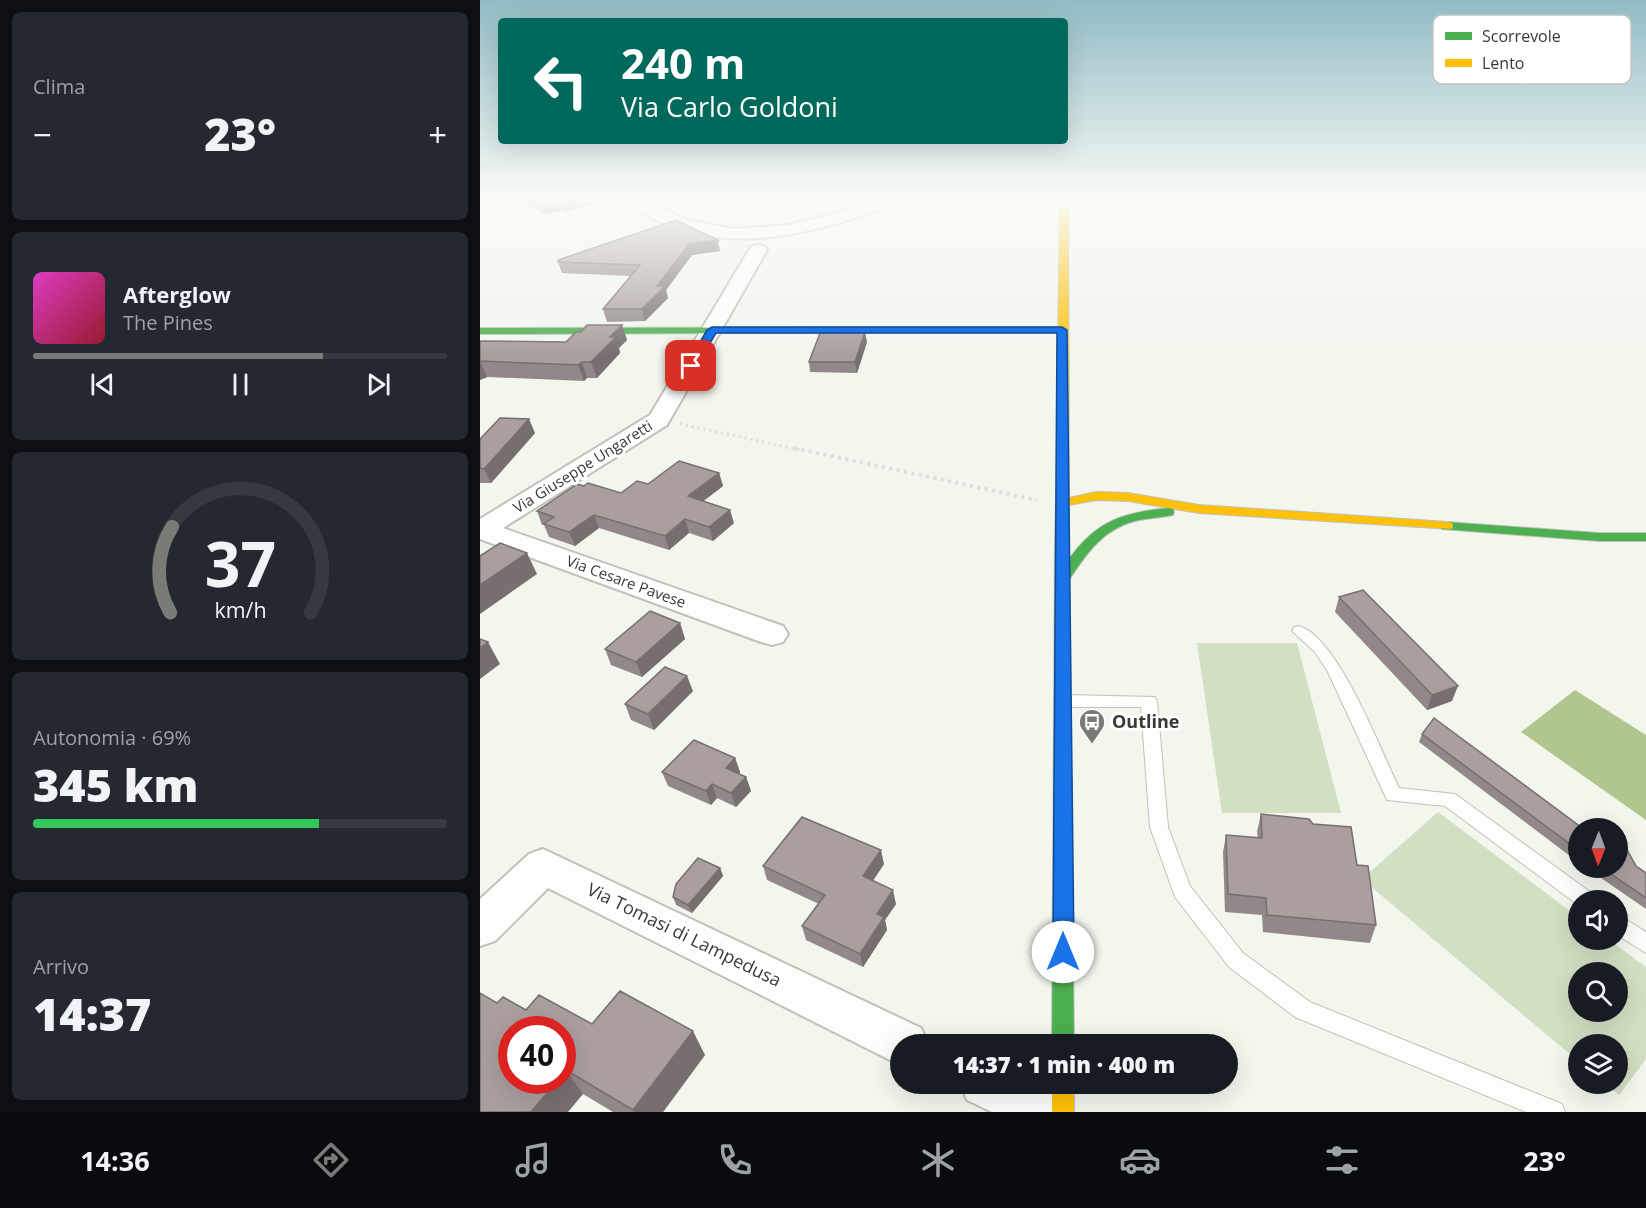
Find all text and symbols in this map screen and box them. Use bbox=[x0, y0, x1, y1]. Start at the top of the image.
legend bbox=[1433, 15, 1631, 84]
text: Scorrevole bbox=[1482, 25, 1561, 47]
text: 240 m bbox=[621, 34, 745, 91]
icon: left bbox=[522, 42, 600, 120]
text: Lento bbox=[1482, 52, 1524, 74]
text: Clima bbox=[33, 73, 85, 100]
text: Via Carlo Goldoni bbox=[621, 88, 838, 125]
text: 23° bbox=[204, 103, 276, 164]
text: − bbox=[33, 112, 52, 157]
text: + bbox=[428, 112, 447, 157]
text: Afterglow bbox=[123, 279, 231, 309]
text: The Pines bbox=[123, 309, 213, 336]
pin bbox=[665, 340, 716, 391]
icon: arrive bbox=[674, 349, 707, 382]
icon: previous bbox=[86, 368, 119, 401]
icon: pause bbox=[224, 368, 257, 401]
icon: next bbox=[362, 368, 395, 401]
street label: Via Giuseppe Ungaretti bbox=[509, 415, 656, 517]
text: 37 bbox=[204, 520, 276, 605]
street label: Via Cesare Pavese bbox=[564, 550, 689, 612]
text: km/h bbox=[214, 595, 266, 624]
bus stop icon: Outline bbox=[1077, 707, 1107, 745]
place label: Outline bbox=[1112, 709, 1179, 733]
text: Autonomia · 69% bbox=[33, 724, 191, 751]
text: 345 km bbox=[33, 754, 198, 815]
north arrow bbox=[1568, 818, 1628, 878]
map controls bbox=[1568, 818, 1628, 1094]
street label: Via Tomasi di Lampedusa bbox=[583, 877, 786, 992]
button: sound bbox=[1568, 890, 1628, 950]
position arrow bbox=[1031, 920, 1095, 984]
text: Arrivo bbox=[33, 953, 89, 980]
button: search bbox=[1568, 962, 1628, 1022]
text: 14:37 bbox=[33, 983, 151, 1044]
speed limit sign: 40 bbox=[498, 1016, 576, 1094]
button: layers bbox=[1568, 1034, 1628, 1094]
text: 14:37 · 1 min · 400 m bbox=[953, 1049, 1175, 1079]
icon: directions bbox=[310, 1139, 352, 1181]
icon: music bbox=[512, 1139, 554, 1181]
icon: phone bbox=[714, 1139, 756, 1181]
icon: climate bbox=[917, 1139, 959, 1181]
icon: car bbox=[1119, 1139, 1161, 1181]
icon: filters bbox=[1321, 1139, 1363, 1181]
text: 14:36 bbox=[80, 1142, 150, 1179]
text: 23° bbox=[1523, 1142, 1566, 1179]

